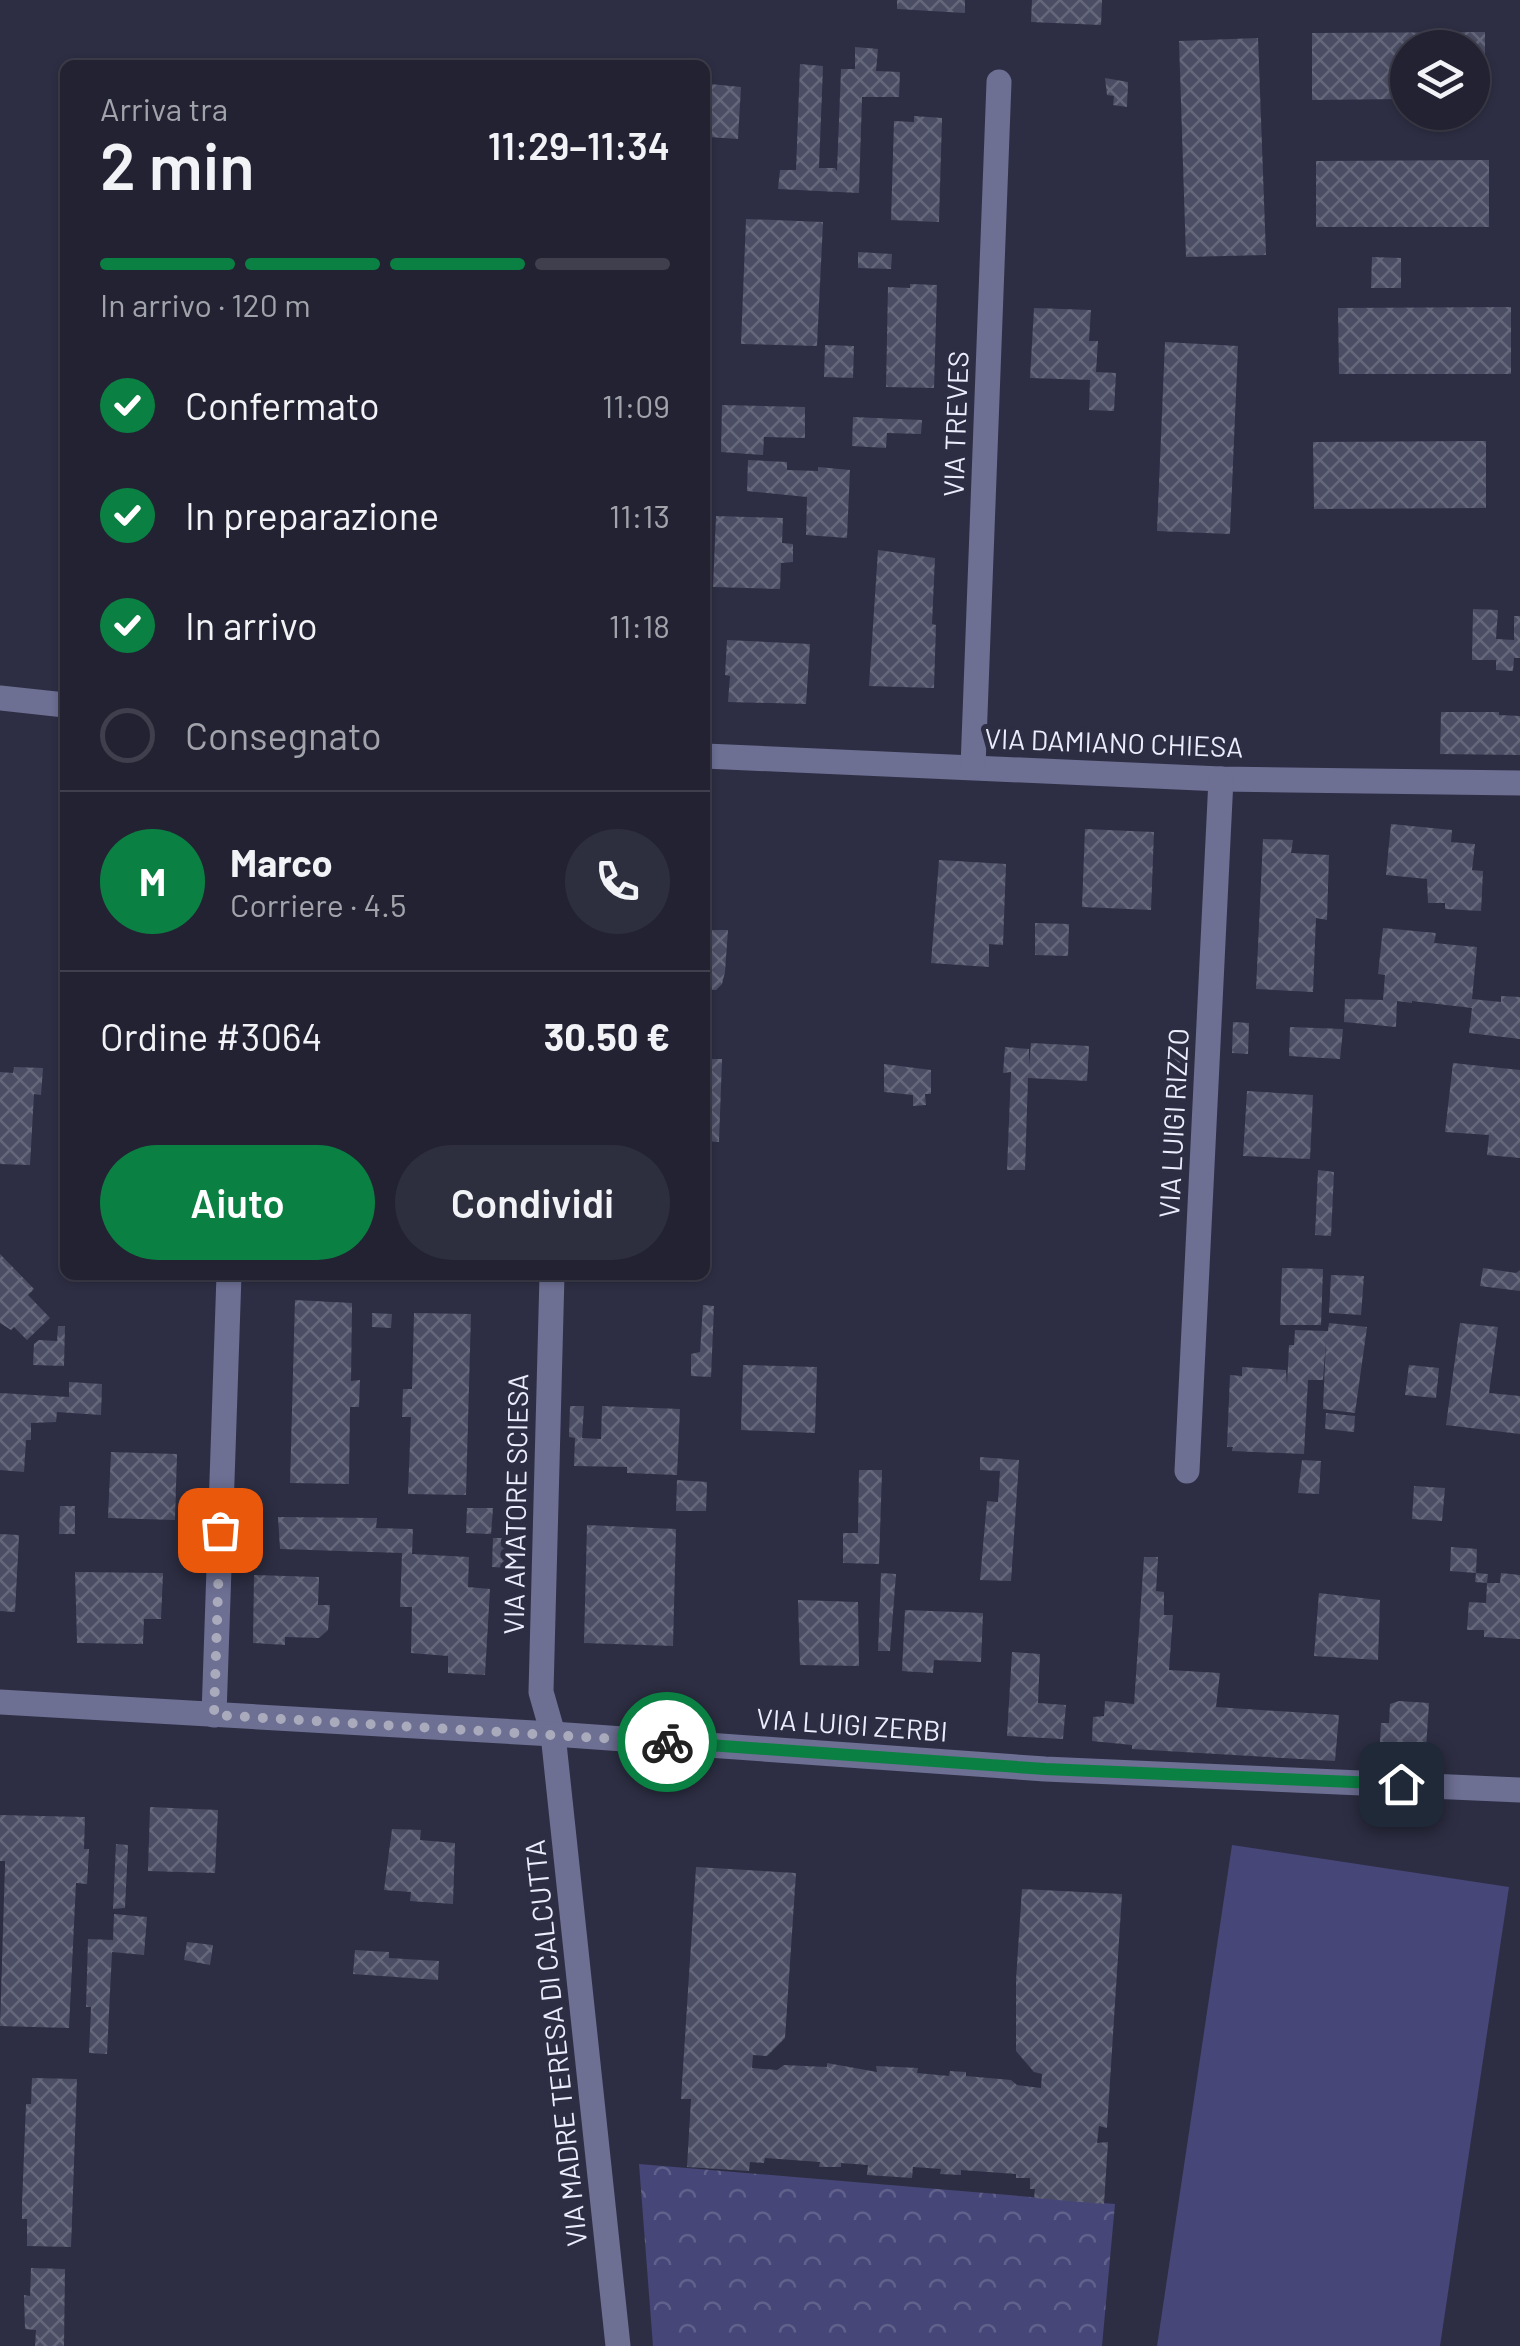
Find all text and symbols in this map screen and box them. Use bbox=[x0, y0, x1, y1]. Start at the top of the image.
map controls bbox=[1390, 30, 1490, 130]
button: layers bbox=[1390, 30, 1490, 130]
text: Arriva tra bbox=[100, 89, 228, 127]
text: 11:29–11:34 bbox=[488, 122, 670, 168]
text: 2 min bbox=[100, 125, 255, 203]
text: In arrivo · 120 m bbox=[100, 285, 311, 323]
street label: VIA TREVES bbox=[935, 350, 975, 498]
icon: check bbox=[100, 378, 155, 433]
text: Confermato bbox=[185, 382, 380, 428]
text: 11:09 bbox=[602, 386, 670, 424]
icon: check bbox=[100, 488, 155, 543]
text: In preparazione bbox=[185, 492, 439, 538]
text: 11:13 bbox=[609, 496, 670, 534]
icon: check bbox=[100, 598, 155, 653]
text: In arrivo bbox=[185, 602, 318, 648]
text: 11:18 bbox=[609, 606, 670, 644]
text: Consegnato bbox=[185, 712, 382, 758]
street label: VIA DAMIANO CHIESA bbox=[984, 720, 1244, 764]
button: phone bbox=[565, 829, 670, 934]
text: Marco bbox=[230, 839, 333, 885]
text: M bbox=[139, 858, 166, 904]
text: Corriere · 4.5 bbox=[230, 885, 406, 923]
text: Ordine #3064 bbox=[100, 1013, 322, 1059]
text: 30.50 € bbox=[544, 1013, 670, 1059]
street label: VIA LUIGI RIZZO bbox=[1151, 1027, 1195, 1219]
button: Aiuto bbox=[100, 1145, 375, 1260]
button: Condividi bbox=[395, 1145, 670, 1260]
street label: VIA AMATORE SCIESA bbox=[496, 1373, 534, 1635]
pin bbox=[178, 1488, 263, 1573]
icon: bag bbox=[193, 1503, 248, 1558]
courier bbox=[617, 1692, 717, 1792]
street label: VIA LUIGI ZERBI bbox=[755, 1700, 949, 1748]
icon: bike bbox=[640, 1715, 695, 1770]
pin bbox=[1359, 1742, 1444, 1827]
icon: home bbox=[1374, 1757, 1429, 1812]
street label: VIA MADRE TERESA DI CALCUTTA bbox=[517, 1838, 593, 2248]

